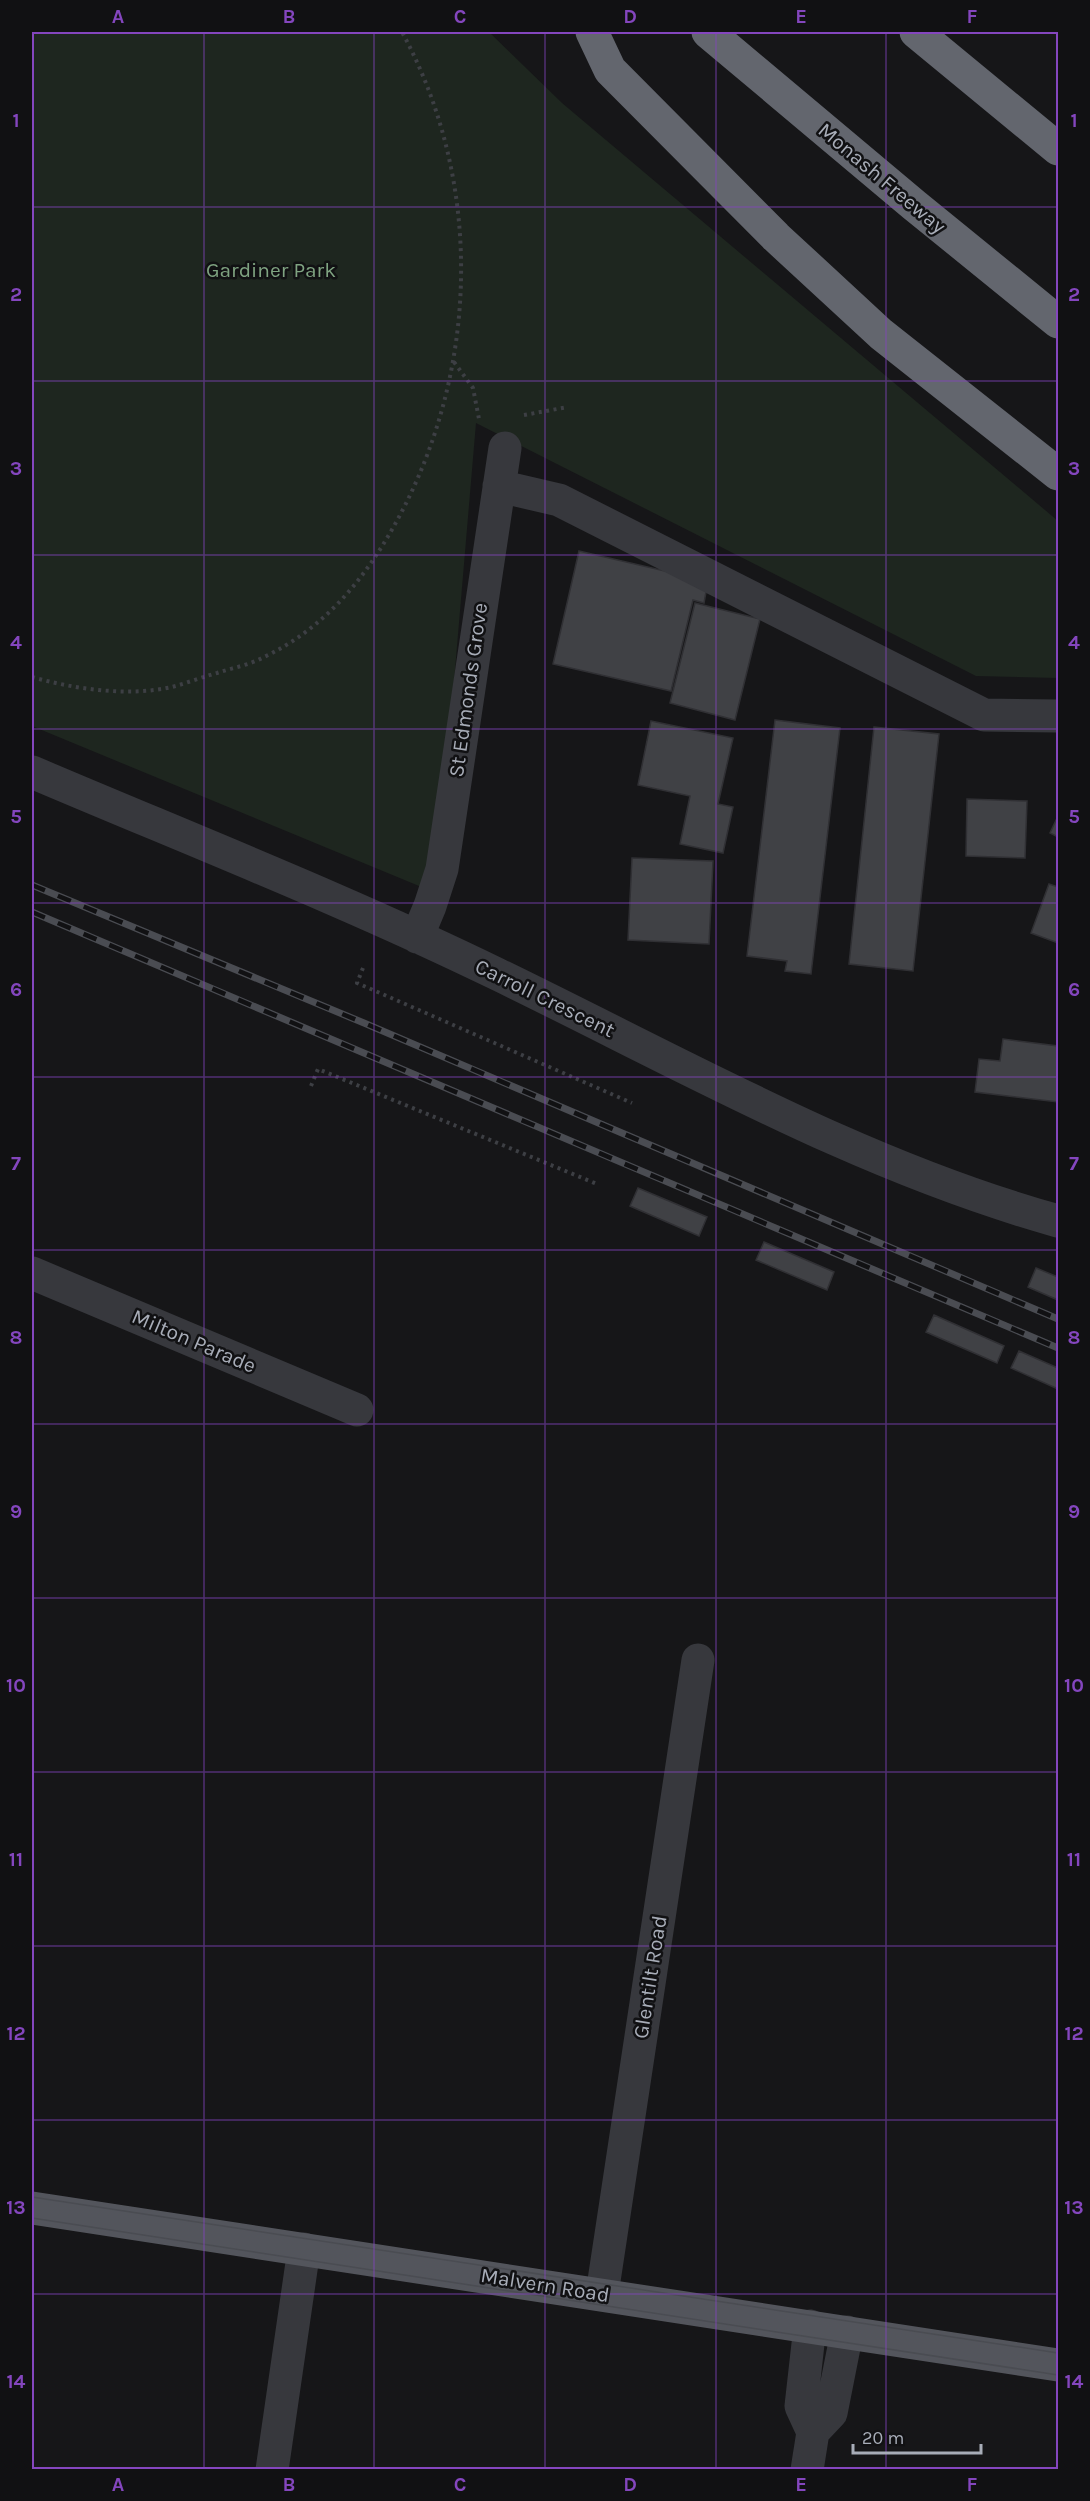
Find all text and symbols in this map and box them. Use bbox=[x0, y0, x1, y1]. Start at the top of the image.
text: A bbox=[112, 5, 125, 28]
text: B bbox=[283, 5, 295, 28]
text: C bbox=[454, 5, 466, 28]
text: D bbox=[623, 5, 637, 28]
text: E bbox=[795, 5, 807, 28]
text: F bbox=[967, 5, 978, 28]
text: 1 bbox=[12, 109, 20, 132]
text: 1 bbox=[1070, 109, 1078, 132]
street label: Monash Freeway bbox=[813, 118, 951, 238]
park label: Gardiner Park bbox=[206, 258, 336, 282]
text: 2 bbox=[10, 283, 22, 306]
text: 2 bbox=[1068, 283, 1080, 306]
text: 3 bbox=[10, 457, 22, 480]
text: 3 bbox=[1068, 457, 1080, 480]
street label: St Edmonds Grove bbox=[444, 601, 492, 779]
text: 4 bbox=[10, 631, 22, 654]
text: 4 bbox=[1068, 631, 1080, 654]
text: 5 bbox=[10, 805, 22, 828]
text: 5 bbox=[1068, 805, 1080, 828]
street label: Carroll Crescent bbox=[471, 954, 619, 1042]
text: 6 bbox=[10, 978, 22, 1001]
text: 6 bbox=[1068, 978, 1080, 1001]
text: 7 bbox=[11, 1152, 21, 1175]
text: 7 bbox=[1069, 1152, 1079, 1175]
street label: Milton Parade bbox=[128, 1304, 260, 1378]
text: 8 bbox=[10, 1326, 22, 1349]
text: 8 bbox=[1068, 1326, 1080, 1349]
text: 9 bbox=[10, 1500, 22, 1523]
text: 9 bbox=[1068, 1500, 1080, 1523]
text: 10 bbox=[6, 1674, 26, 1697]
text: 10 bbox=[1064, 1674, 1084, 1697]
text: 11 bbox=[9, 1848, 23, 1871]
text: 11 bbox=[1067, 1848, 1081, 1871]
street label: Glentilt Road bbox=[628, 1914, 672, 2040]
text: 12 bbox=[6, 2022, 26, 2045]
text: 12 bbox=[1064, 2022, 1084, 2045]
text: 13 bbox=[6, 2196, 26, 2219]
text: 13 bbox=[1064, 2196, 1084, 2219]
street label: Malvern Road bbox=[479, 2263, 611, 2307]
text: 14 bbox=[6, 2370, 26, 2393]
text: 14 bbox=[1064, 2370, 1084, 2393]
scale bar bbox=[853, 2417, 980, 2455]
text: 20 m bbox=[862, 2427, 904, 2449]
text: A bbox=[112, 2473, 125, 2496]
text: B bbox=[283, 2473, 295, 2496]
text: C bbox=[454, 2473, 466, 2496]
text: D bbox=[623, 2473, 637, 2496]
text: E bbox=[795, 2473, 807, 2496]
text: F bbox=[967, 2473, 978, 2496]

